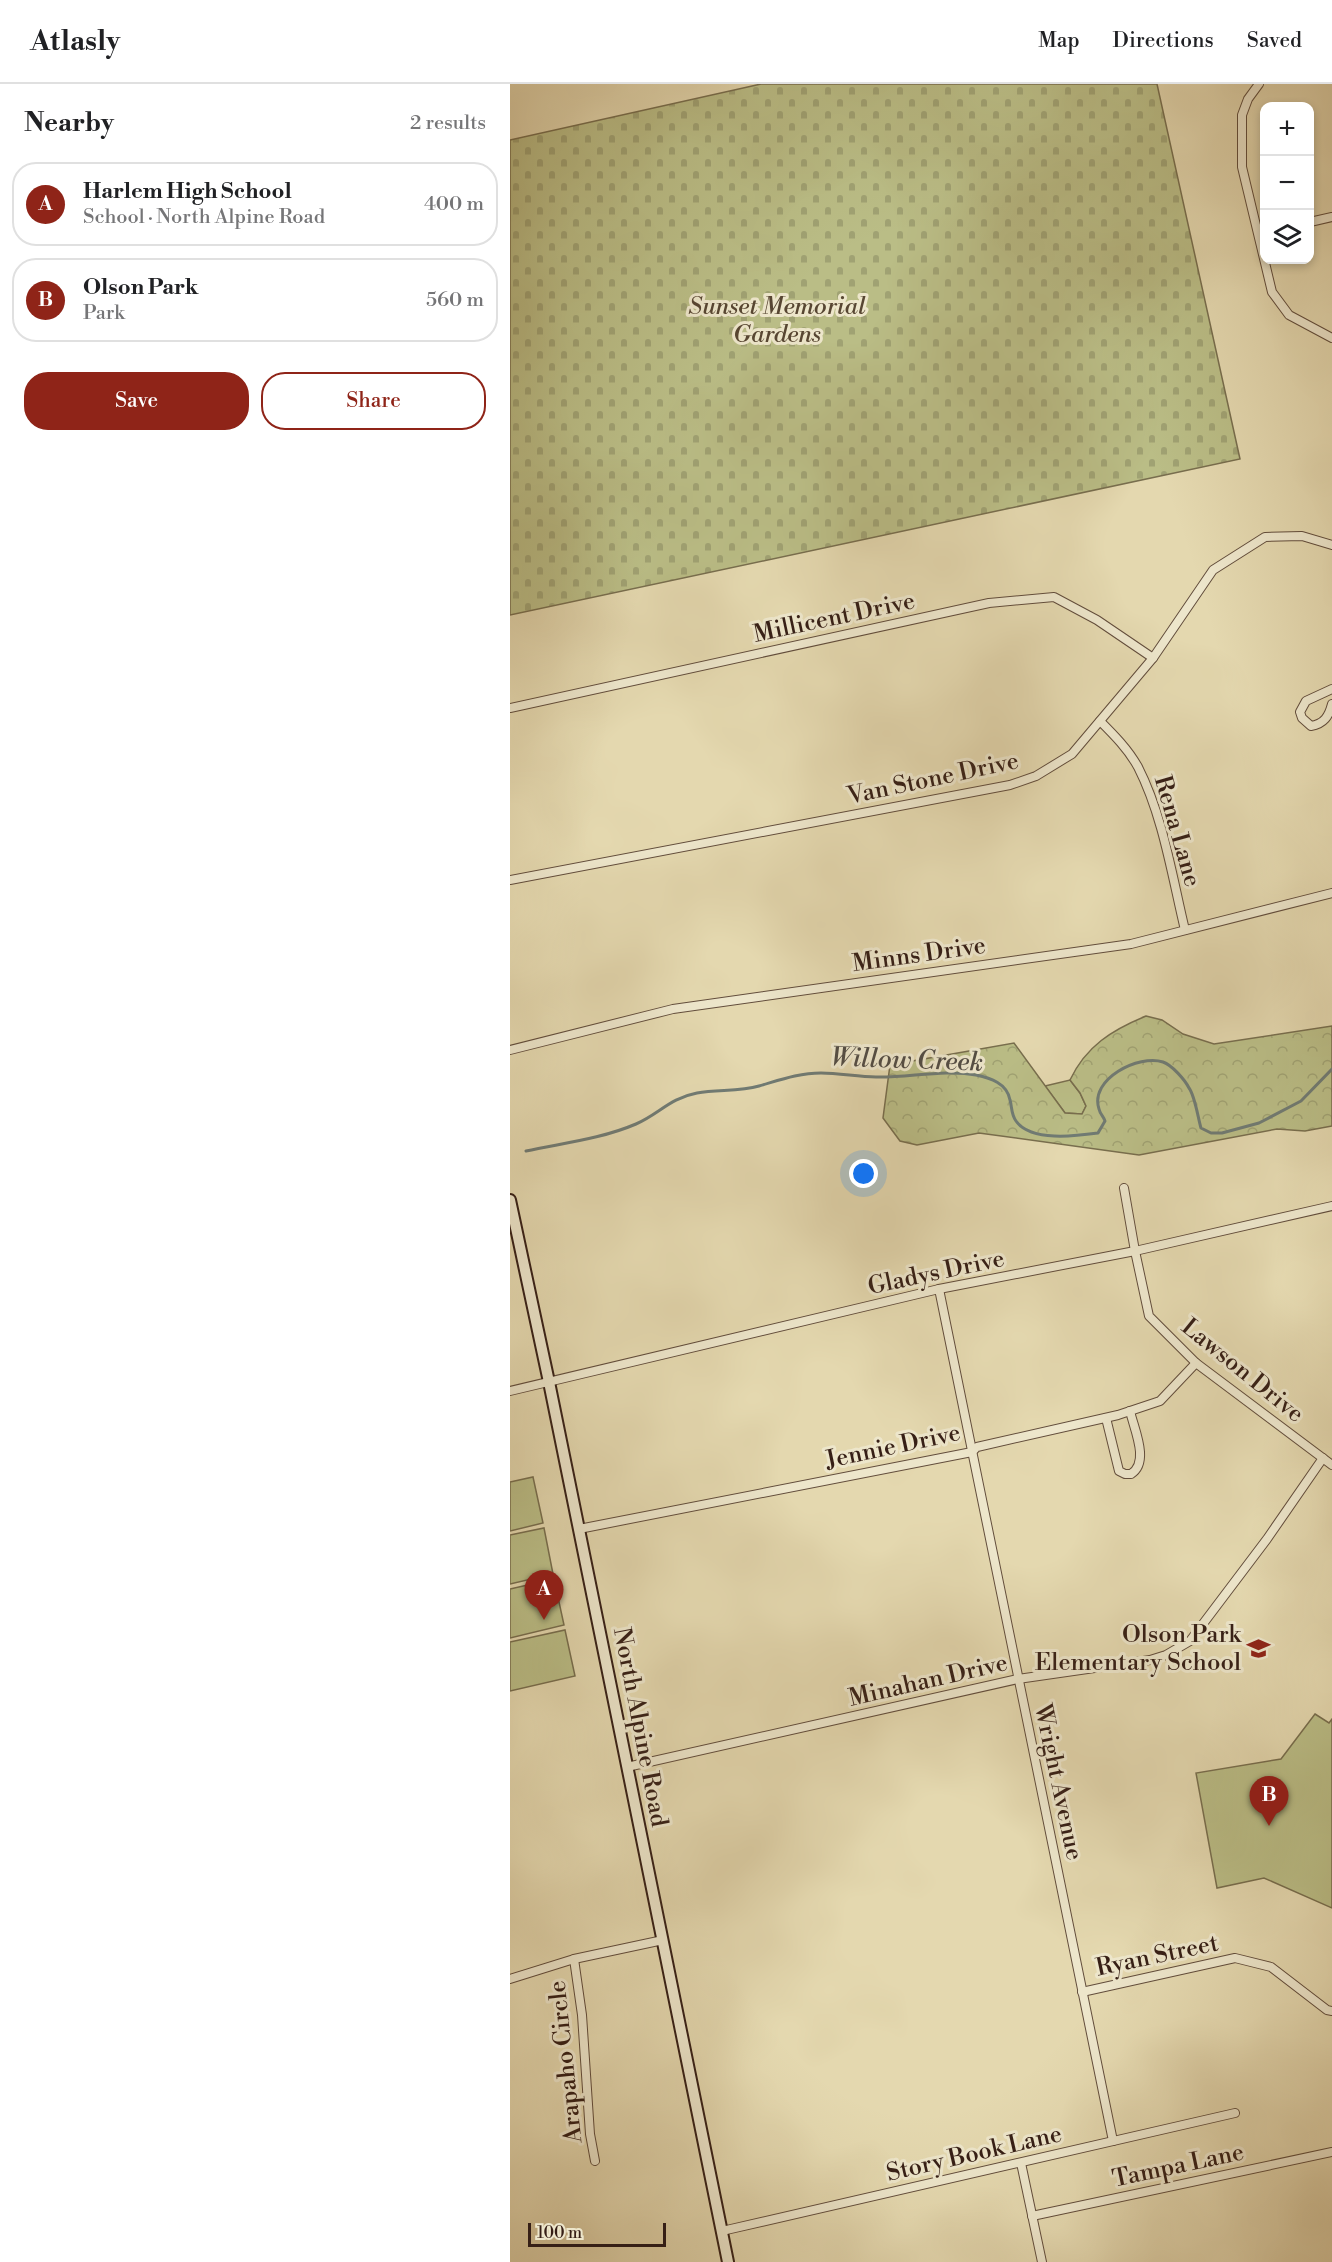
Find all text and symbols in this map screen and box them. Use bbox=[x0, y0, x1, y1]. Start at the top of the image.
text: Atlasly bbox=[30, 24, 120, 59]
text: Map bbox=[1038, 28, 1080, 54]
text: Directions bbox=[1113, 28, 1214, 54]
text: Saved bbox=[1247, 28, 1302, 54]
map controls bbox=[1260, 102, 1314, 264]
button: + bbox=[1260, 102, 1314, 156]
text: Nearby bbox=[24, 107, 114, 139]
text: 2 results bbox=[410, 111, 486, 136]
button: − bbox=[1260, 156, 1314, 210]
text: Harlem High School bbox=[83, 178, 292, 205]
text: A bbox=[38, 192, 53, 217]
text: 400 m bbox=[424, 192, 484, 217]
text: School · North Alpine Road bbox=[83, 205, 325, 230]
button: layers bbox=[1260, 210, 1314, 264]
text: Olson Park bbox=[83, 274, 198, 301]
text: B bbox=[38, 288, 53, 313]
text: 560 m bbox=[426, 288, 484, 313]
park label: Sunset Memorial Gardens bbox=[688, 292, 866, 350]
text: Park bbox=[83, 301, 125, 326]
button: Save bbox=[24, 372, 249, 430]
button: Share bbox=[261, 372, 486, 430]
street label: Millicent Drive bbox=[751, 586, 918, 650]
street label: Van Stone Drive bbox=[844, 746, 1022, 812]
street label: Rena Lane bbox=[1147, 772, 1207, 890]
street label: Minns Drive bbox=[851, 931, 988, 979]
water label: Willow Creek bbox=[830, 1041, 984, 1079]
your location bbox=[849, 1159, 878, 1188]
street label: Gladys Drive bbox=[865, 1244, 1007, 1302]
street label: Lawson Drive bbox=[1175, 1312, 1310, 1429]
street label: Jennie Drive bbox=[822, 1418, 963, 1476]
pin: A bbox=[525, 1570, 564, 1620]
place label: Olson Park Elementary School bbox=[1035, 1620, 1242, 1678]
street label: North Alpine Road bbox=[606, 1625, 674, 1830]
school or university icon: Olson Park Elementary School bbox=[1246, 1635, 1272, 1661]
street label: Minahan Drive bbox=[846, 1648, 1011, 1714]
street label: Wright Avenue bbox=[1027, 1700, 1089, 1863]
pin: B bbox=[1250, 1776, 1288, 1826]
street label: Ryan Street bbox=[1093, 1928, 1222, 1984]
street label: Arapaho Circle bbox=[543, 1979, 590, 2146]
street label: Story Book Lane bbox=[884, 2119, 1065, 2189]
street label: Tampa Lane bbox=[1110, 2137, 1247, 2195]
scale bar bbox=[528, 2220, 666, 2248]
text: 100 m bbox=[537, 2223, 582, 2243]

